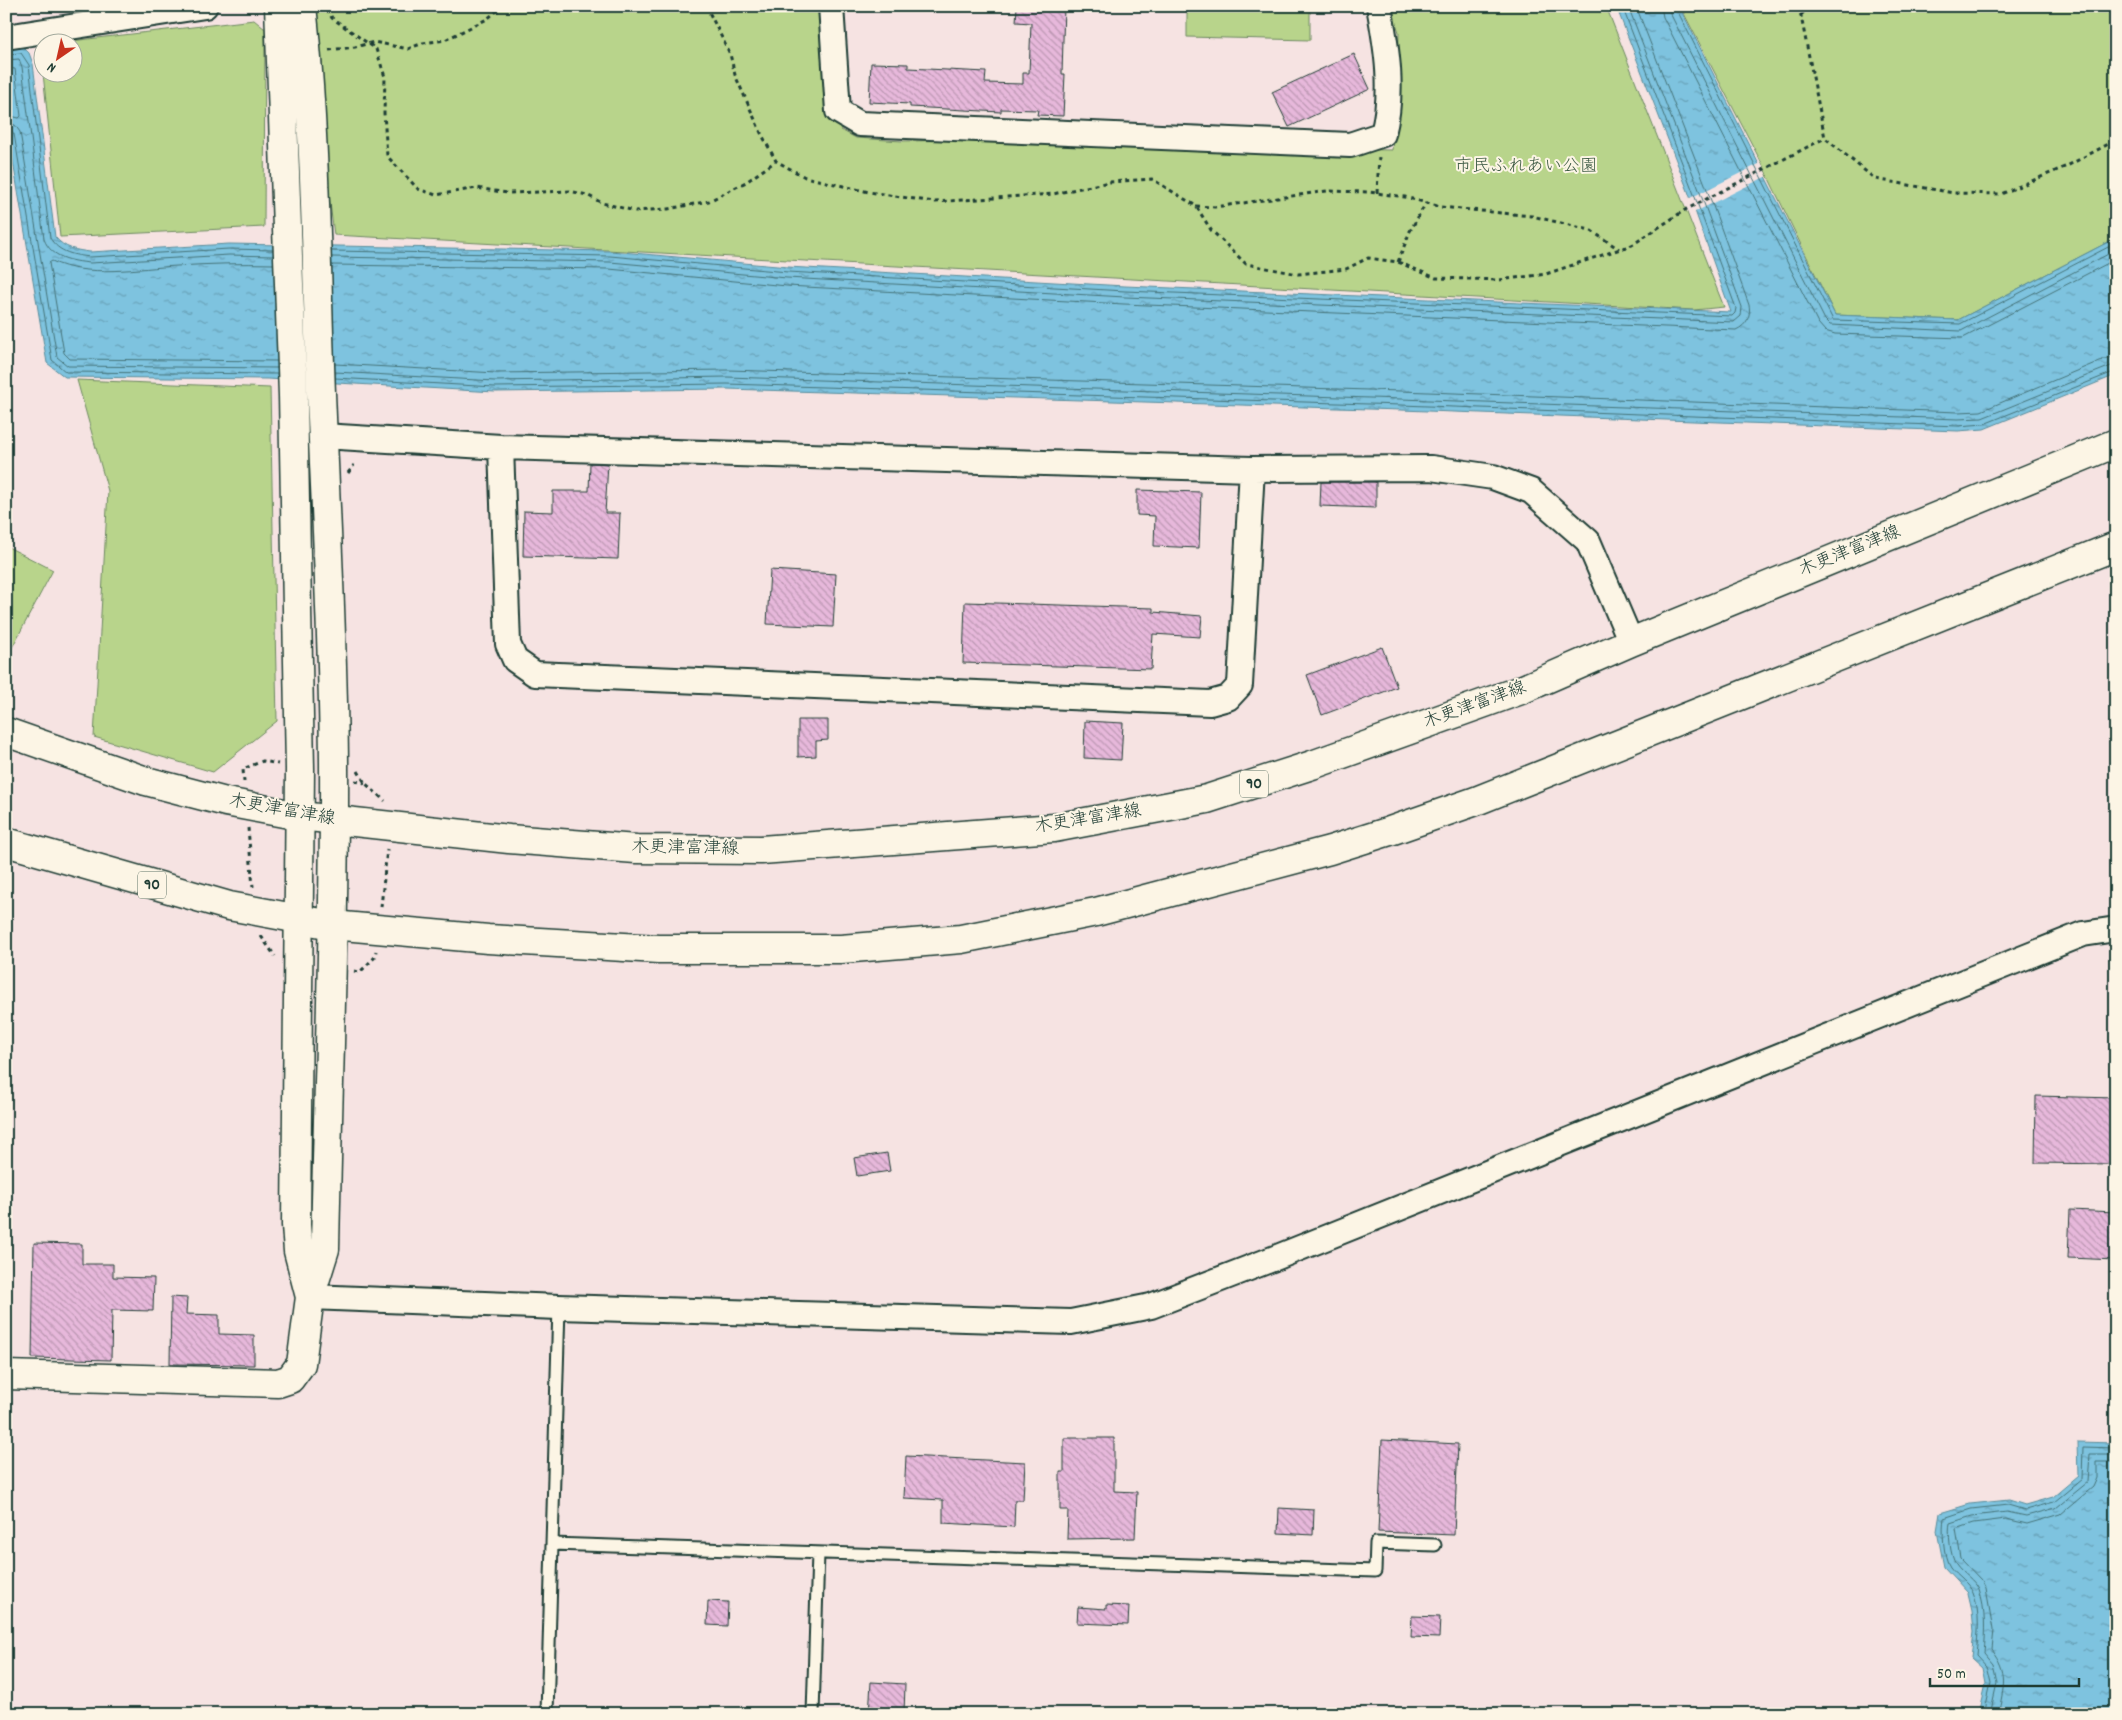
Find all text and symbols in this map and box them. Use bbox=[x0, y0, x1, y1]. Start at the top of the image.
north arrow bbox=[32, 32, 82, 82]
text: N bbox=[43, 57, 60, 77]
park label: 市民ふれあい公園 bbox=[1454, 155, 1598, 180]
street label: 木更津富津線 bbox=[1795, 520, 1905, 584]
street label: 木更津富津線 bbox=[1420, 676, 1530, 736]
road number: 90 bbox=[1240, 771, 1268, 798]
street label: 木更津富津線 bbox=[227, 789, 337, 833]
street label: 木更津富津線 bbox=[1033, 799, 1143, 841]
street label: 木更津富津線 bbox=[631, 836, 739, 862]
road number: 90 bbox=[138, 872, 166, 898]
scale bar bbox=[1930, 1655, 2078, 1687]
text: 50 m bbox=[1937, 1664, 1966, 1686]

